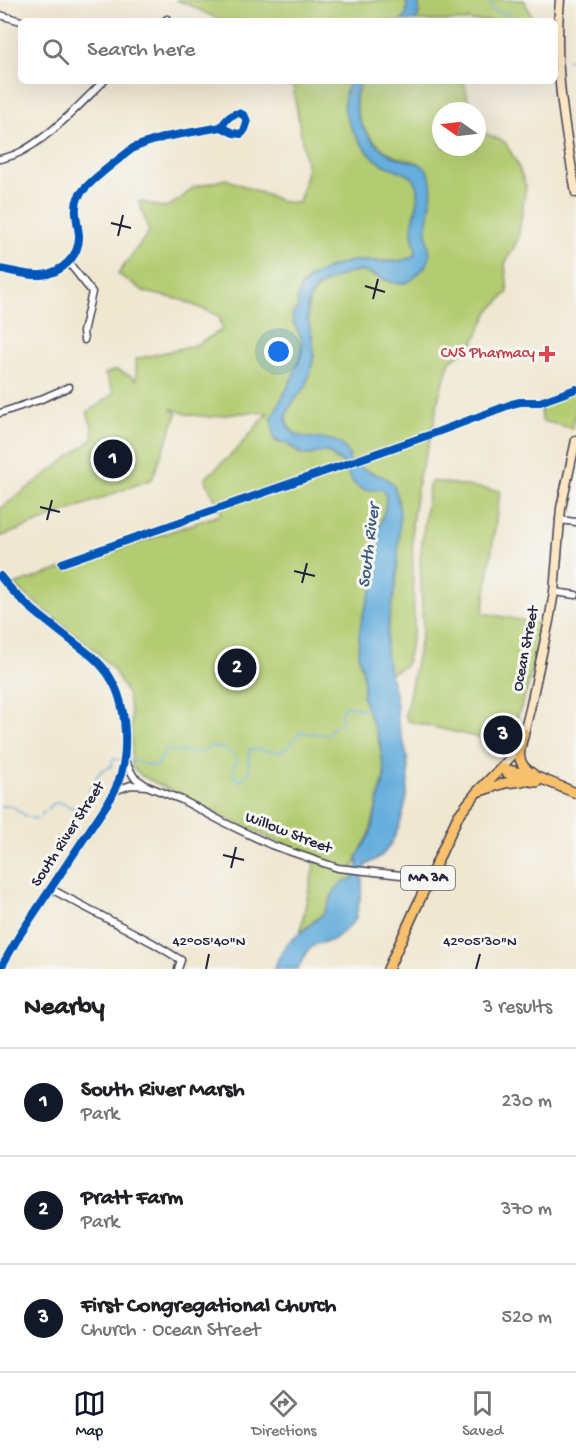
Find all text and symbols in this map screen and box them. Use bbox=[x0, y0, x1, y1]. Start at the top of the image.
search box bbox=[18, 18, 558, 84]
icon: search bbox=[39, 35, 72, 68]
text: Search here bbox=[87, 38, 195, 64]
north arrow bbox=[432, 102, 486, 156]
your location bbox=[264, 337, 293, 366]
place label: CVS Pharmacy bbox=[441, 345, 535, 364]
marker: CVS Pharmacy bbox=[540, 347, 554, 361]
pin: 1 bbox=[94, 436, 132, 482]
water label: South River bbox=[354, 499, 386, 589]
street label: Ocean Street bbox=[509, 603, 545, 693]
pin: 2 bbox=[218, 646, 256, 690]
pin: 3 bbox=[484, 712, 522, 758]
street label: South River Street bbox=[28, 778, 111, 891]
street label: Willow Street bbox=[242, 809, 335, 860]
road number: MA 3A bbox=[401, 866, 455, 890]
text: 42°05'40"N bbox=[172, 933, 246, 951]
text: 42°05'30"N bbox=[443, 933, 517, 951]
text: Nearby bbox=[24, 993, 105, 1024]
text: 3 results bbox=[483, 997, 552, 1020]
text: South River Marsh bbox=[81, 1078, 245, 1104]
text: 1 bbox=[39, 1091, 48, 1114]
text: 230 m bbox=[502, 1091, 552, 1114]
text: Park bbox=[81, 1104, 119, 1127]
text: Pratt Farm bbox=[81, 1186, 183, 1212]
text: 2 bbox=[39, 1199, 48, 1222]
text: 370 m bbox=[501, 1199, 552, 1222]
text: Park bbox=[81, 1212, 119, 1235]
text: First Congregational Church bbox=[81, 1294, 336, 1320]
text: 3 bbox=[38, 1307, 49, 1330]
text: 520 m bbox=[501, 1307, 552, 1330]
text: Church · Ocean Street bbox=[81, 1320, 260, 1343]
tab: Map bbox=[73, 1387, 106, 1442]
tab: Directions bbox=[251, 1387, 317, 1442]
tab: Saved bbox=[462, 1387, 503, 1442]

